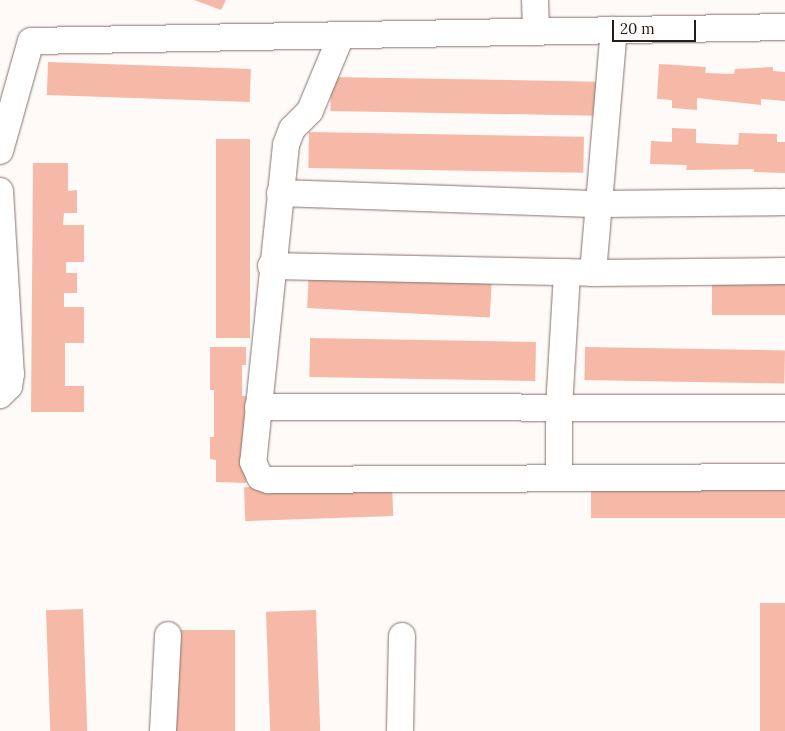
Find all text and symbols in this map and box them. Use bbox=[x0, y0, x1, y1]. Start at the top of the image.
scale bar bbox=[615, 10, 699, 42]
text: 20 m bbox=[620, 19, 655, 38]

